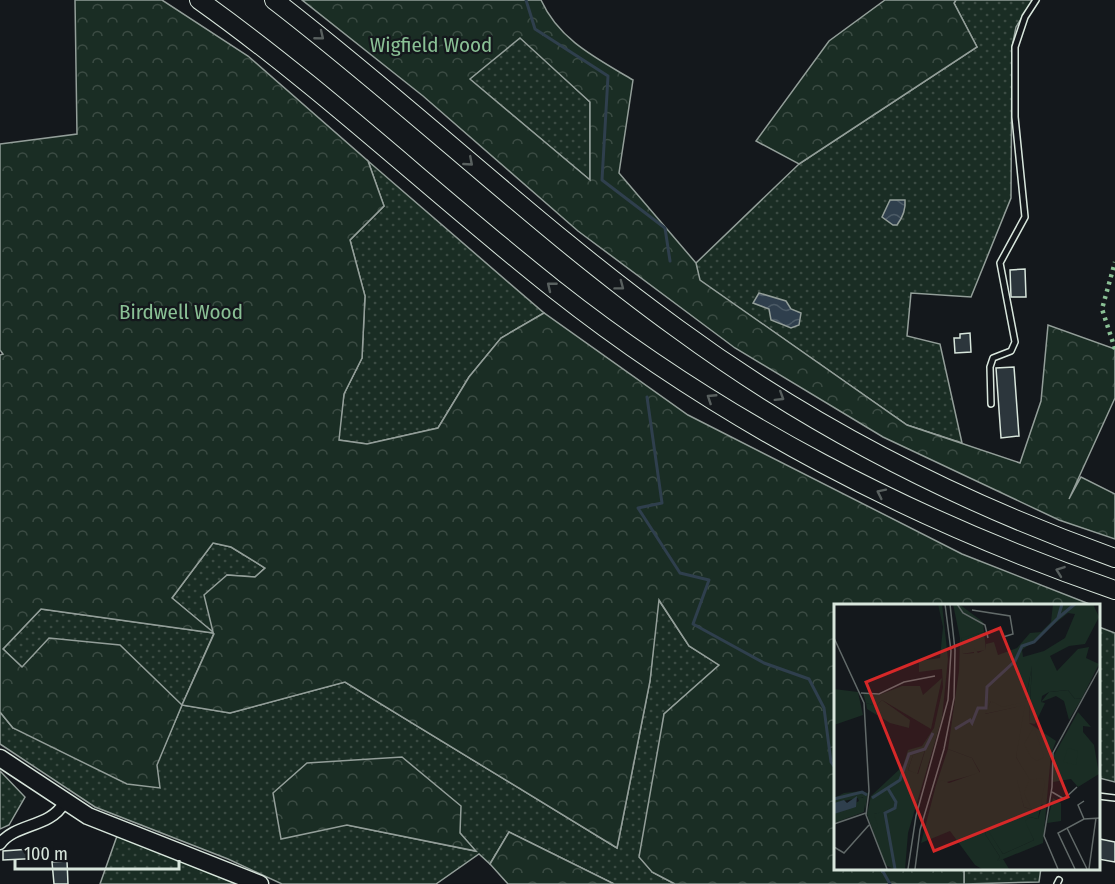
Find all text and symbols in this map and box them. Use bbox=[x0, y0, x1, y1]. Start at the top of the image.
one-way arrow bbox=[314, 29, 325, 40]
park label: Wigfield Wood bbox=[370, 32, 492, 58]
one-way arrow bbox=[462, 155, 473, 166]
one-way arrow bbox=[613, 278, 624, 289]
one-way arrow bbox=[547, 283, 558, 294]
park label: Birdwell Wood bbox=[119, 299, 243, 325]
one-way arrow bbox=[774, 389, 784, 401]
one-way arrow bbox=[707, 393, 717, 405]
one-way arrow bbox=[877, 489, 887, 500]
one-way arrow bbox=[1055, 565, 1066, 578]
inset map bbox=[834, 604, 1100, 869]
scale bar bbox=[15, 833, 178, 871]
text: 100 m bbox=[24, 843, 68, 865]

